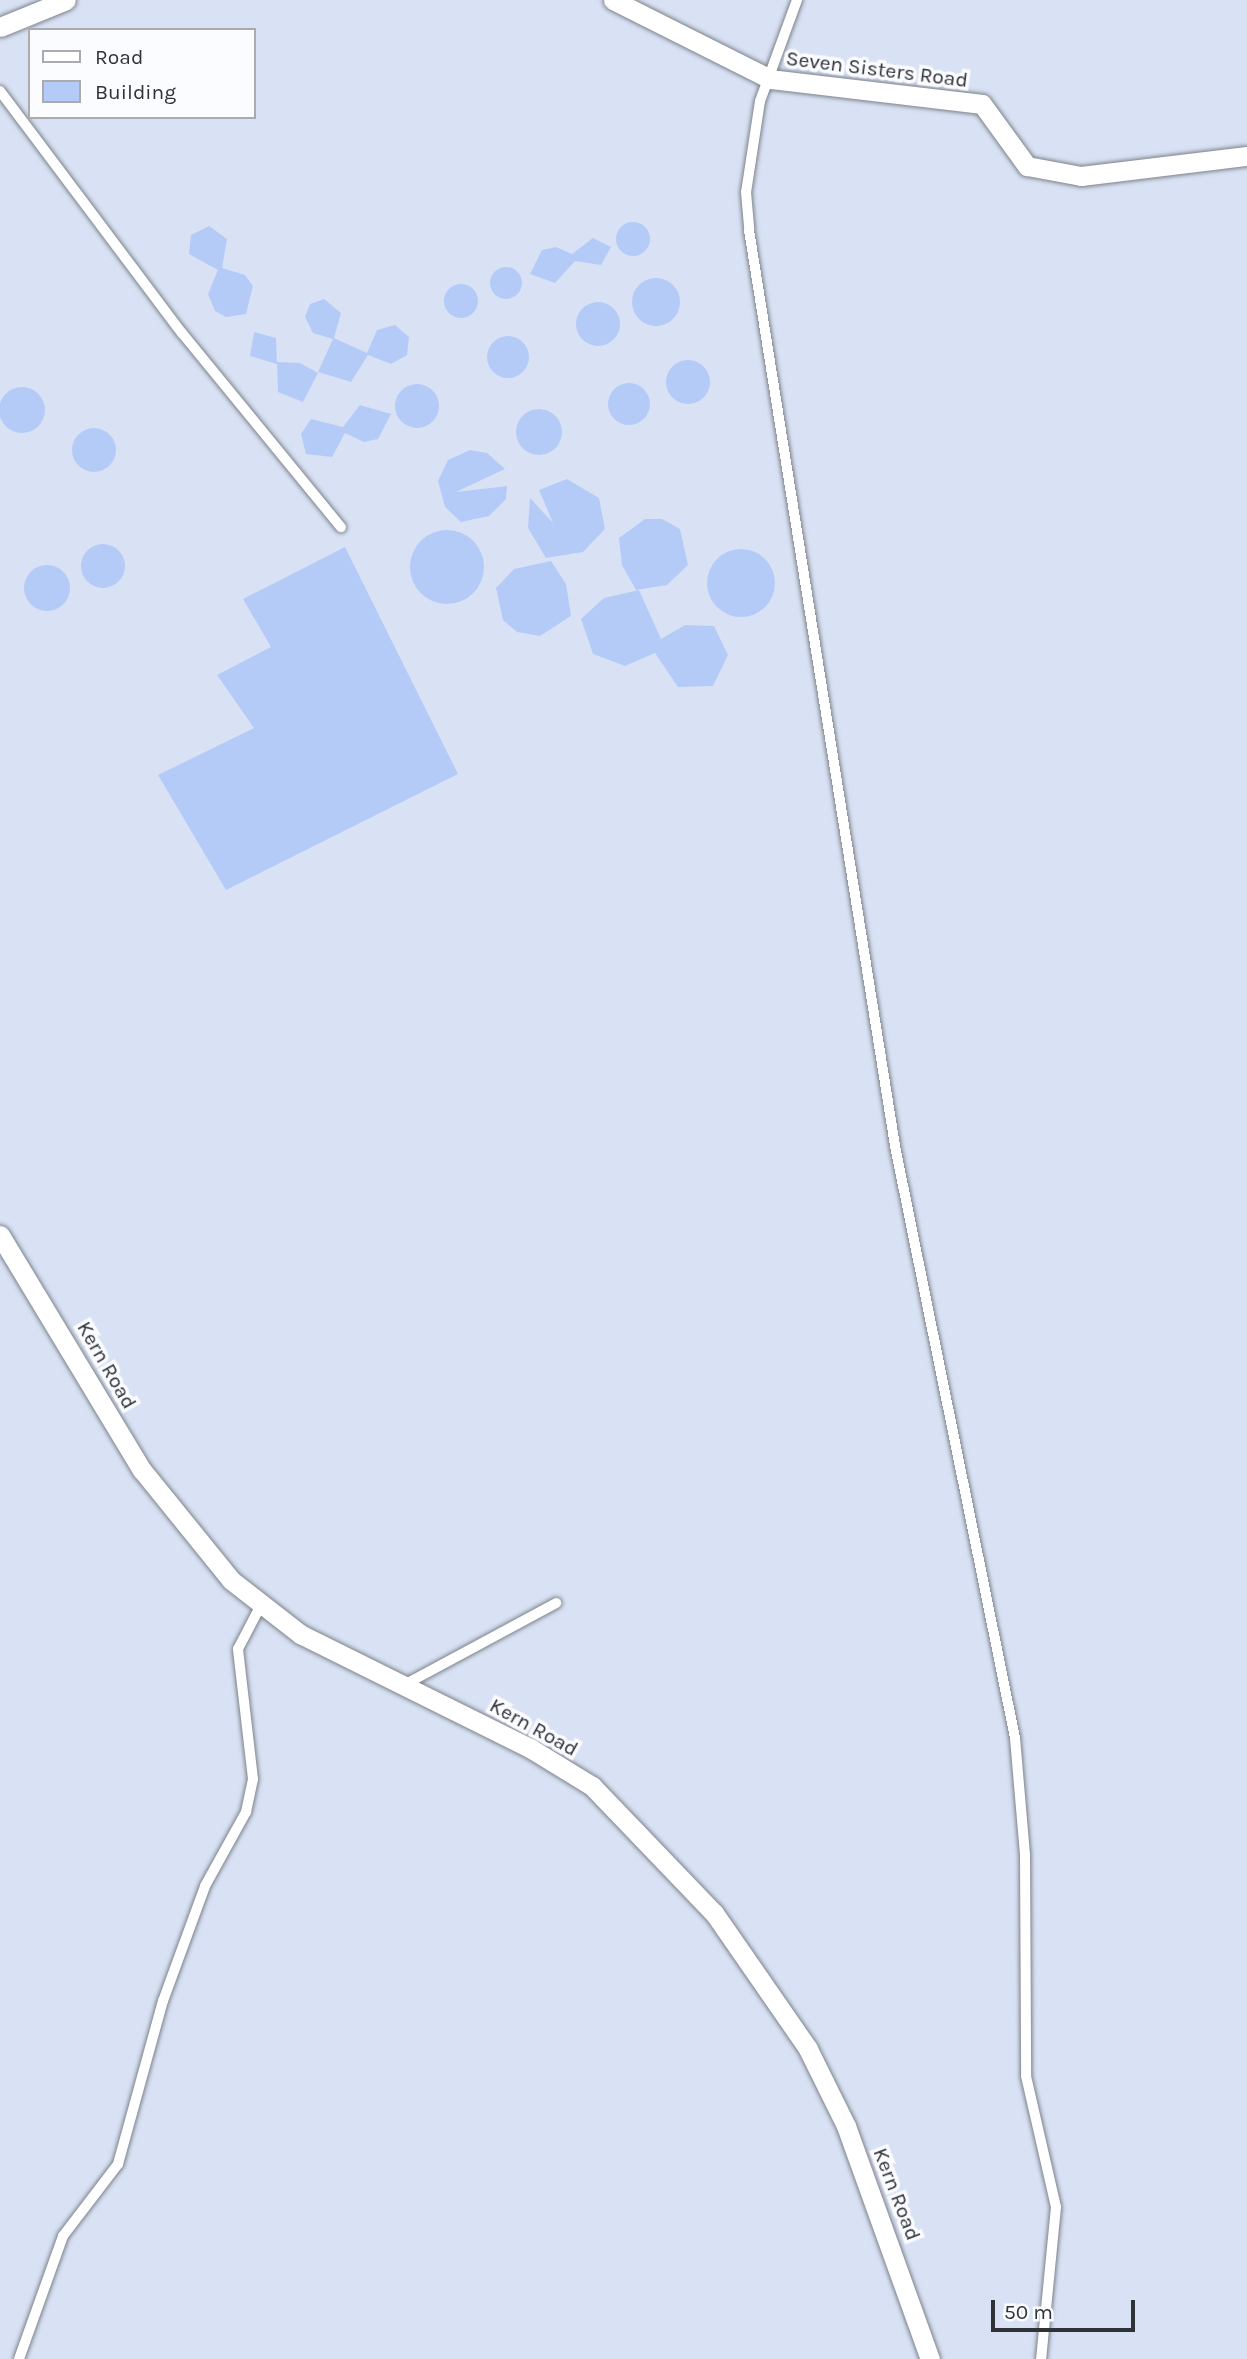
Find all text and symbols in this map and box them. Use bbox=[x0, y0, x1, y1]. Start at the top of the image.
legend bbox=[28, 28, 256, 119]
text: Road bbox=[95, 45, 143, 69]
street label: Seven Sisters Road bbox=[785, 45, 969, 93]
text: Building bbox=[95, 80, 176, 104]
street label: Kern Road bbox=[72, 1317, 142, 1413]
street label: Kern Road bbox=[485, 1692, 583, 1762]
street label: Kern Road bbox=[868, 2144, 926, 2244]
scale bar bbox=[995, 2286, 1138, 2330]
text: 50 m bbox=[1004, 2300, 1053, 2324]

